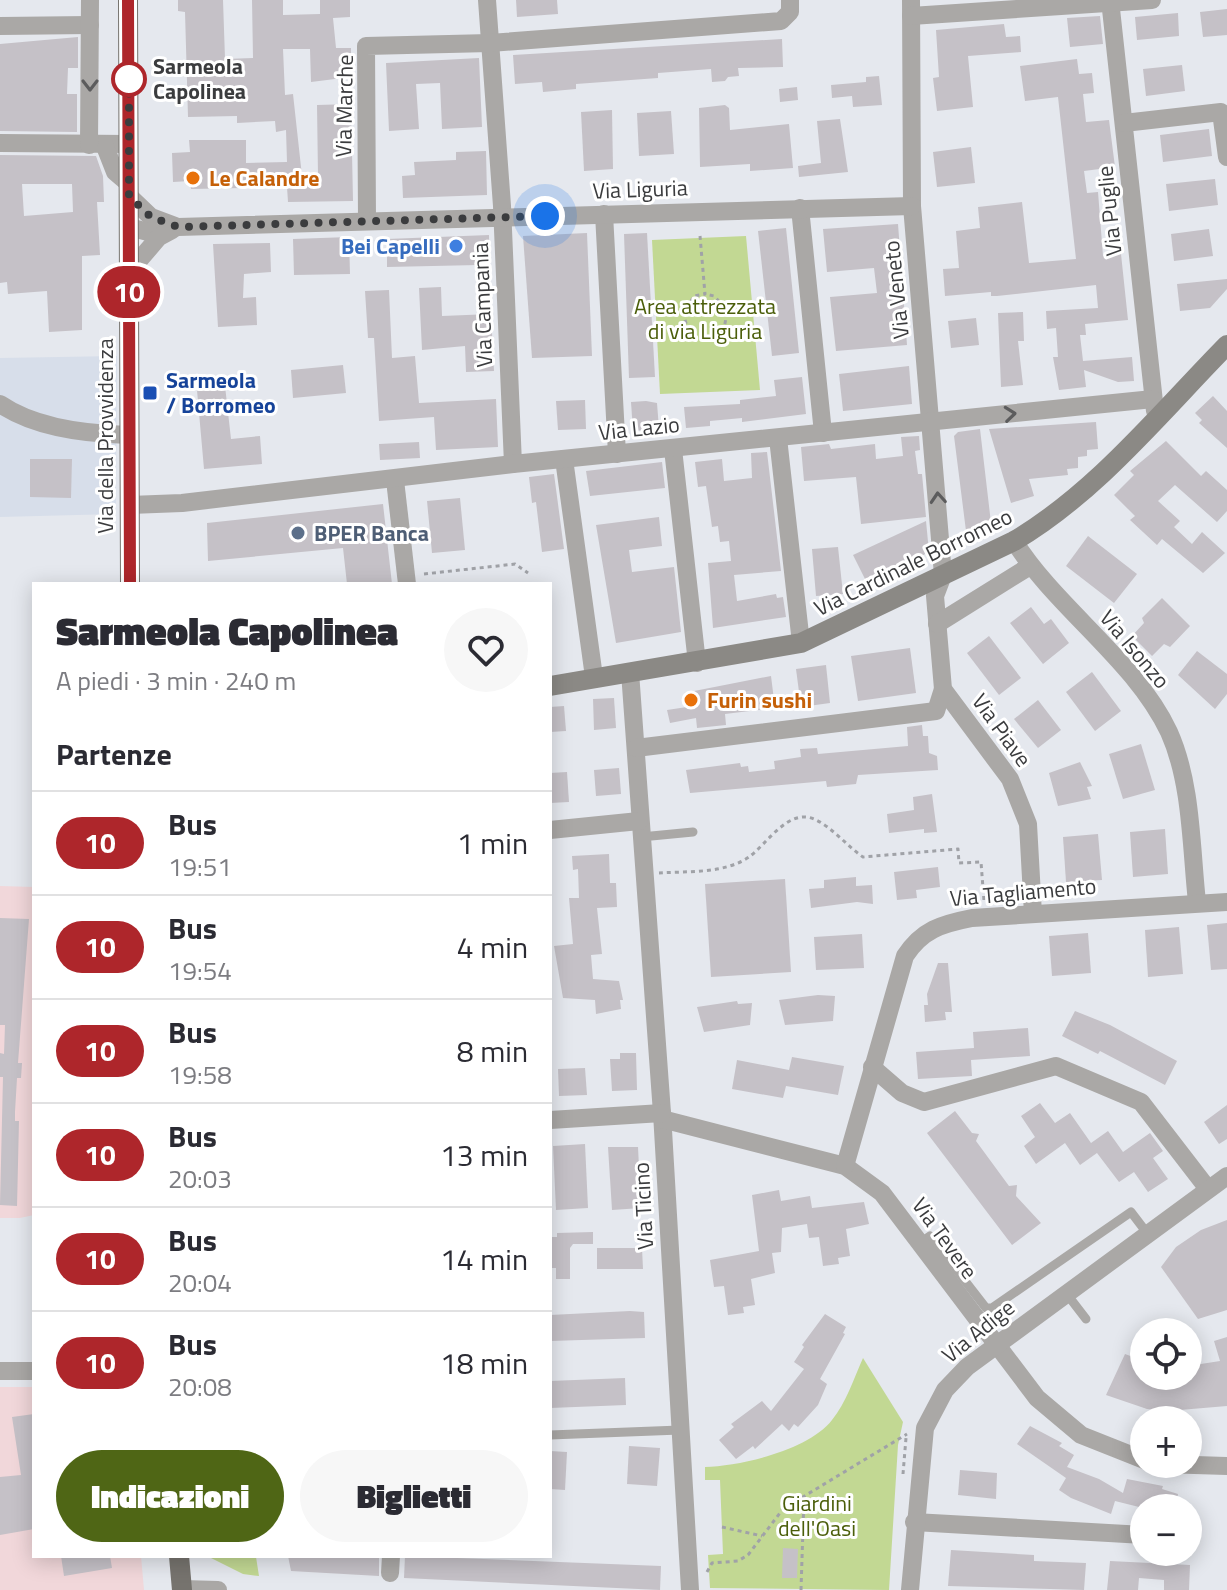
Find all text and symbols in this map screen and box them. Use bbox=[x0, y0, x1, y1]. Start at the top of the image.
place label: Sarmeola Capolinea bbox=[153, 49, 246, 108]
street label: Via Marche bbox=[326, 54, 362, 158]
marker: Sarmeola Capolinea bbox=[112, 62, 146, 96]
one-way arrow bbox=[81, 79, 99, 92]
place label: Le Calandre bbox=[209, 161, 319, 195]
street label: Via Puglie bbox=[1087, 164, 1131, 258]
marker: Le Calandre bbox=[184, 169, 202, 187]
street label: Via Liguria bbox=[592, 170, 688, 208]
your location bbox=[525, 196, 565, 236]
place label: Bei Capelli bbox=[341, 229, 440, 263]
marker: Bei Capelli bbox=[447, 237, 465, 255]
street label: Via Veneto bbox=[874, 239, 918, 341]
street label: Via Campania bbox=[463, 242, 501, 368]
line badge: 10 bbox=[93, 266, 165, 318]
text: 10 bbox=[113, 270, 145, 313]
park label: Area attrezzata di via Liguria bbox=[634, 289, 776, 348]
street label: Via della Provvidenza bbox=[88, 338, 122, 534]
place label: Sarmeola / Borromeo bbox=[166, 363, 276, 422]
marker: Sarmeola / Borromeo bbox=[141, 384, 159, 402]
one-way arrow bbox=[1004, 405, 1017, 422]
street label: Via Lazio bbox=[597, 407, 681, 449]
one-way arrow bbox=[930, 491, 947, 504]
street label: Via Cardinale Borromeo bbox=[808, 499, 1018, 625]
place label: BPER Banca bbox=[314, 516, 429, 550]
marker: BPER Banca bbox=[289, 524, 307, 542]
text: Sarmeola Capolinea bbox=[56, 602, 398, 660]
street label: Via Isonzo bbox=[1092, 602, 1178, 696]
button: heart bbox=[444, 608, 528, 692]
text: A piedi · 3 min · 240 m bbox=[56, 661, 296, 700]
place label: Furin sushi bbox=[707, 683, 812, 717]
street label: Via Piave bbox=[964, 686, 1040, 774]
marker: Furin sushi bbox=[682, 691, 700, 709]
text: Partenze bbox=[56, 731, 172, 777]
text: Bus bbox=[168, 801, 217, 847]
text: 1 min bbox=[457, 820, 528, 866]
text: 10 bbox=[84, 821, 116, 864]
text: 19:51 bbox=[168, 847, 232, 886]
street label: Via Tagliamento bbox=[948, 869, 1098, 915]
text: Bus bbox=[168, 905, 217, 951]
text: 4 min bbox=[457, 924, 528, 970]
text: 10 bbox=[84, 925, 116, 968]
text: 19:54 bbox=[168, 951, 232, 990]
text: Bus bbox=[168, 1009, 217, 1055]
text: 8 min bbox=[457, 1028, 528, 1074]
text: 10 bbox=[84, 1029, 116, 1072]
text: 19:58 bbox=[168, 1055, 232, 1094]
text: Bus bbox=[168, 1113, 217, 1159]
text: 13 min bbox=[440, 1132, 528, 1178]
text: 10 bbox=[84, 1133, 116, 1176]
text: 20:03 bbox=[168, 1159, 232, 1198]
street label: Via Ticino bbox=[624, 1161, 662, 1251]
street label: Via Tevere bbox=[904, 1190, 986, 1286]
text: Bus bbox=[168, 1217, 217, 1263]
text: 14 min bbox=[440, 1236, 528, 1282]
text: 10 bbox=[84, 1237, 116, 1280]
text: 20:04 bbox=[168, 1263, 232, 1302]
street label: Via Adige bbox=[934, 1291, 1022, 1371]
map controls bbox=[1130, 1318, 1202, 1566]
button: locate bbox=[1130, 1318, 1202, 1390]
text: Bus bbox=[168, 1321, 217, 1367]
text: 18 min bbox=[440, 1340, 528, 1386]
text: 10 bbox=[84, 1341, 116, 1384]
text: 20:08 bbox=[168, 1367, 232, 1406]
button: + bbox=[1130, 1406, 1202, 1478]
button: Indicazioni bbox=[56, 1450, 284, 1542]
button: Biglietti bbox=[300, 1450, 528, 1542]
park label: Giardini dell'Oasi bbox=[778, 1486, 856, 1545]
button: − bbox=[1130, 1494, 1202, 1566]

